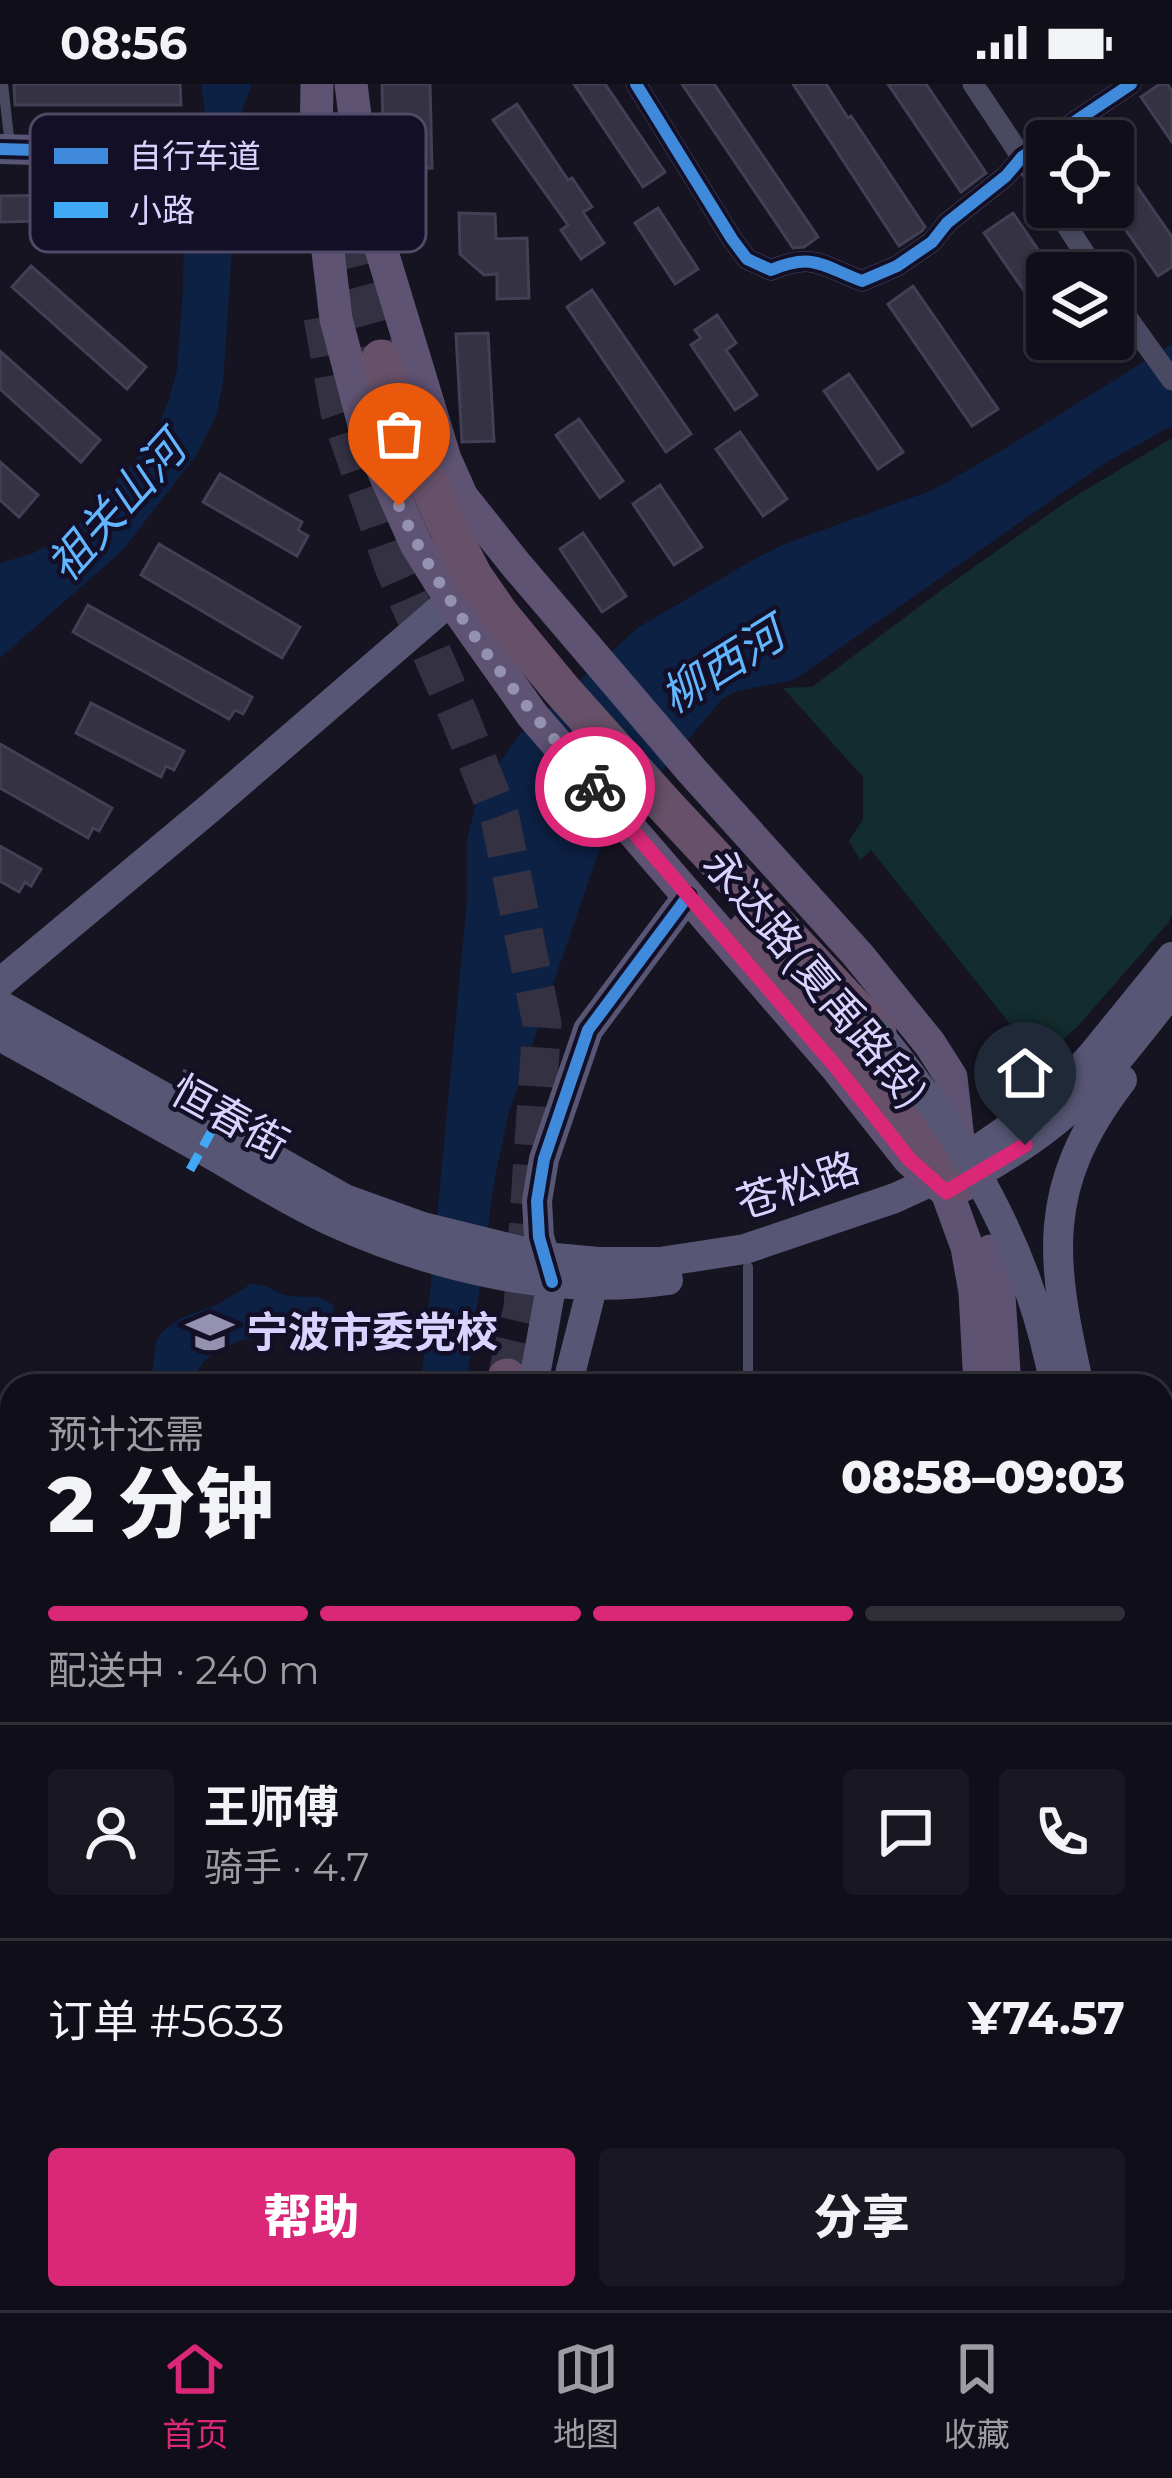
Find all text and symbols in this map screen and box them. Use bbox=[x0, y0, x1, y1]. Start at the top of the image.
text: 08:56 bbox=[60, 15, 188, 70]
legend bbox=[30, 114, 426, 252]
map controls bbox=[1026, 120, 1134, 360]
button: locate bbox=[1026, 120, 1134, 228]
text: 自行车道 bbox=[129, 136, 261, 176]
text: 小路 bbox=[129, 190, 195, 230]
button: layers bbox=[1026, 252, 1134, 360]
pin bbox=[348, 383, 450, 506]
icon: bag bbox=[366, 401, 432, 467]
water label: 祖关山河 bbox=[35, 415, 202, 592]
water label: 柳西河 bbox=[650, 601, 800, 724]
courier bbox=[535, 727, 655, 847]
icon: bike bbox=[562, 754, 628, 820]
street label: 永达路(夏禹路段) bbox=[693, 838, 939, 1118]
pin bbox=[974, 1022, 1076, 1145]
icon: home bbox=[992, 1040, 1058, 1106]
street label: 恒春街 bbox=[162, 1064, 298, 1170]
street label: 苍松路 bbox=[730, 1141, 866, 1229]
place label: 宁波市委党校 bbox=[246, 1306, 498, 1358]
school or university icon: 宁波市委党校 bbox=[185, 1307, 235, 1357]
text: 预计还需 bbox=[48, 1410, 204, 1458]
text: 08:58–09:03 bbox=[841, 1449, 1125, 1504]
text: 2 分钟 bbox=[48, 1456, 273, 1552]
text: 配送中 · 240 m bbox=[48, 1646, 320, 1694]
button: person bbox=[48, 1769, 174, 1895]
button: chat bbox=[843, 1769, 969, 1895]
button: phone bbox=[999, 1769, 1125, 1895]
text: 王师傅 bbox=[204, 1779, 339, 1834]
text: 骑手 · 4.7 bbox=[204, 1843, 370, 1891]
text: ¥74.57 bbox=[968, 1990, 1125, 2045]
text: 订单 #5633 bbox=[48, 1993, 285, 2048]
button: 帮助 bbox=[48, 2148, 575, 2286]
button: 分享 bbox=[599, 2148, 1125, 2286]
tab: 首页 bbox=[162, 2336, 228, 2456]
tab: 地图 bbox=[553, 2336, 619, 2456]
tab: 收藏 bbox=[944, 2336, 1010, 2456]

